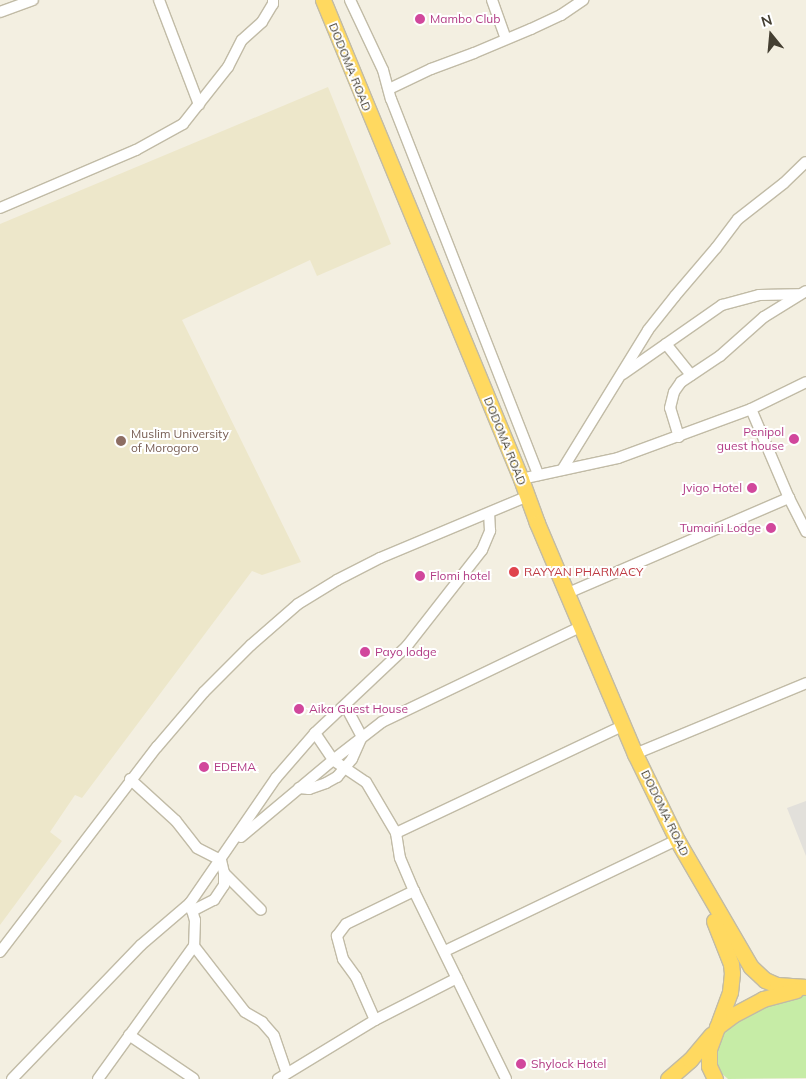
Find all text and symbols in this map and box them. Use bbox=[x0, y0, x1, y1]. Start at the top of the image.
north arrow bbox=[746, 10, 796, 60]
text: N bbox=[759, 11, 774, 31]
place label: Mambo Club bbox=[430, 12, 500, 26]
marker: Mambo Club bbox=[414, 13, 426, 25]
street label: DODOMA ROAD bbox=[326, 21, 374, 113]
street label: DODOMA ROAD bbox=[481, 395, 529, 487]
place label: Penipol guest house bbox=[717, 425, 784, 453]
place label: Muslim University of Morogoro bbox=[131, 427, 229, 455]
marker: Penipol guest house bbox=[788, 433, 800, 445]
marker: Muslim University of Morogoro bbox=[115, 435, 127, 447]
place label: Jvigo Hotel bbox=[682, 481, 742, 495]
marker: Jvigo Hotel bbox=[746, 482, 758, 494]
place label: Tumaini Lodge bbox=[680, 521, 761, 535]
marker: Tumaini Lodge bbox=[765, 522, 777, 534]
place label: RAYYAN PHARMACY bbox=[524, 565, 643, 579]
marker: RAYYAN PHARMACY bbox=[508, 566, 520, 578]
place label: Flomi hotel bbox=[430, 569, 490, 583]
marker: Flomi hotel bbox=[414, 570, 426, 582]
place label: Payo lodge bbox=[375, 645, 437, 659]
marker: Payo lodge bbox=[359, 646, 371, 658]
place label: Aika Guest House bbox=[309, 702, 408, 716]
marker: Aika Guest House bbox=[293, 703, 305, 715]
place label: EDEMA bbox=[214, 760, 256, 774]
marker: EDEMA bbox=[198, 761, 210, 773]
street label: DODOMA ROAD bbox=[638, 768, 692, 858]
place label: Shylock Hotel bbox=[531, 1057, 606, 1071]
marker: Shylock Hotel bbox=[515, 1058, 527, 1070]

